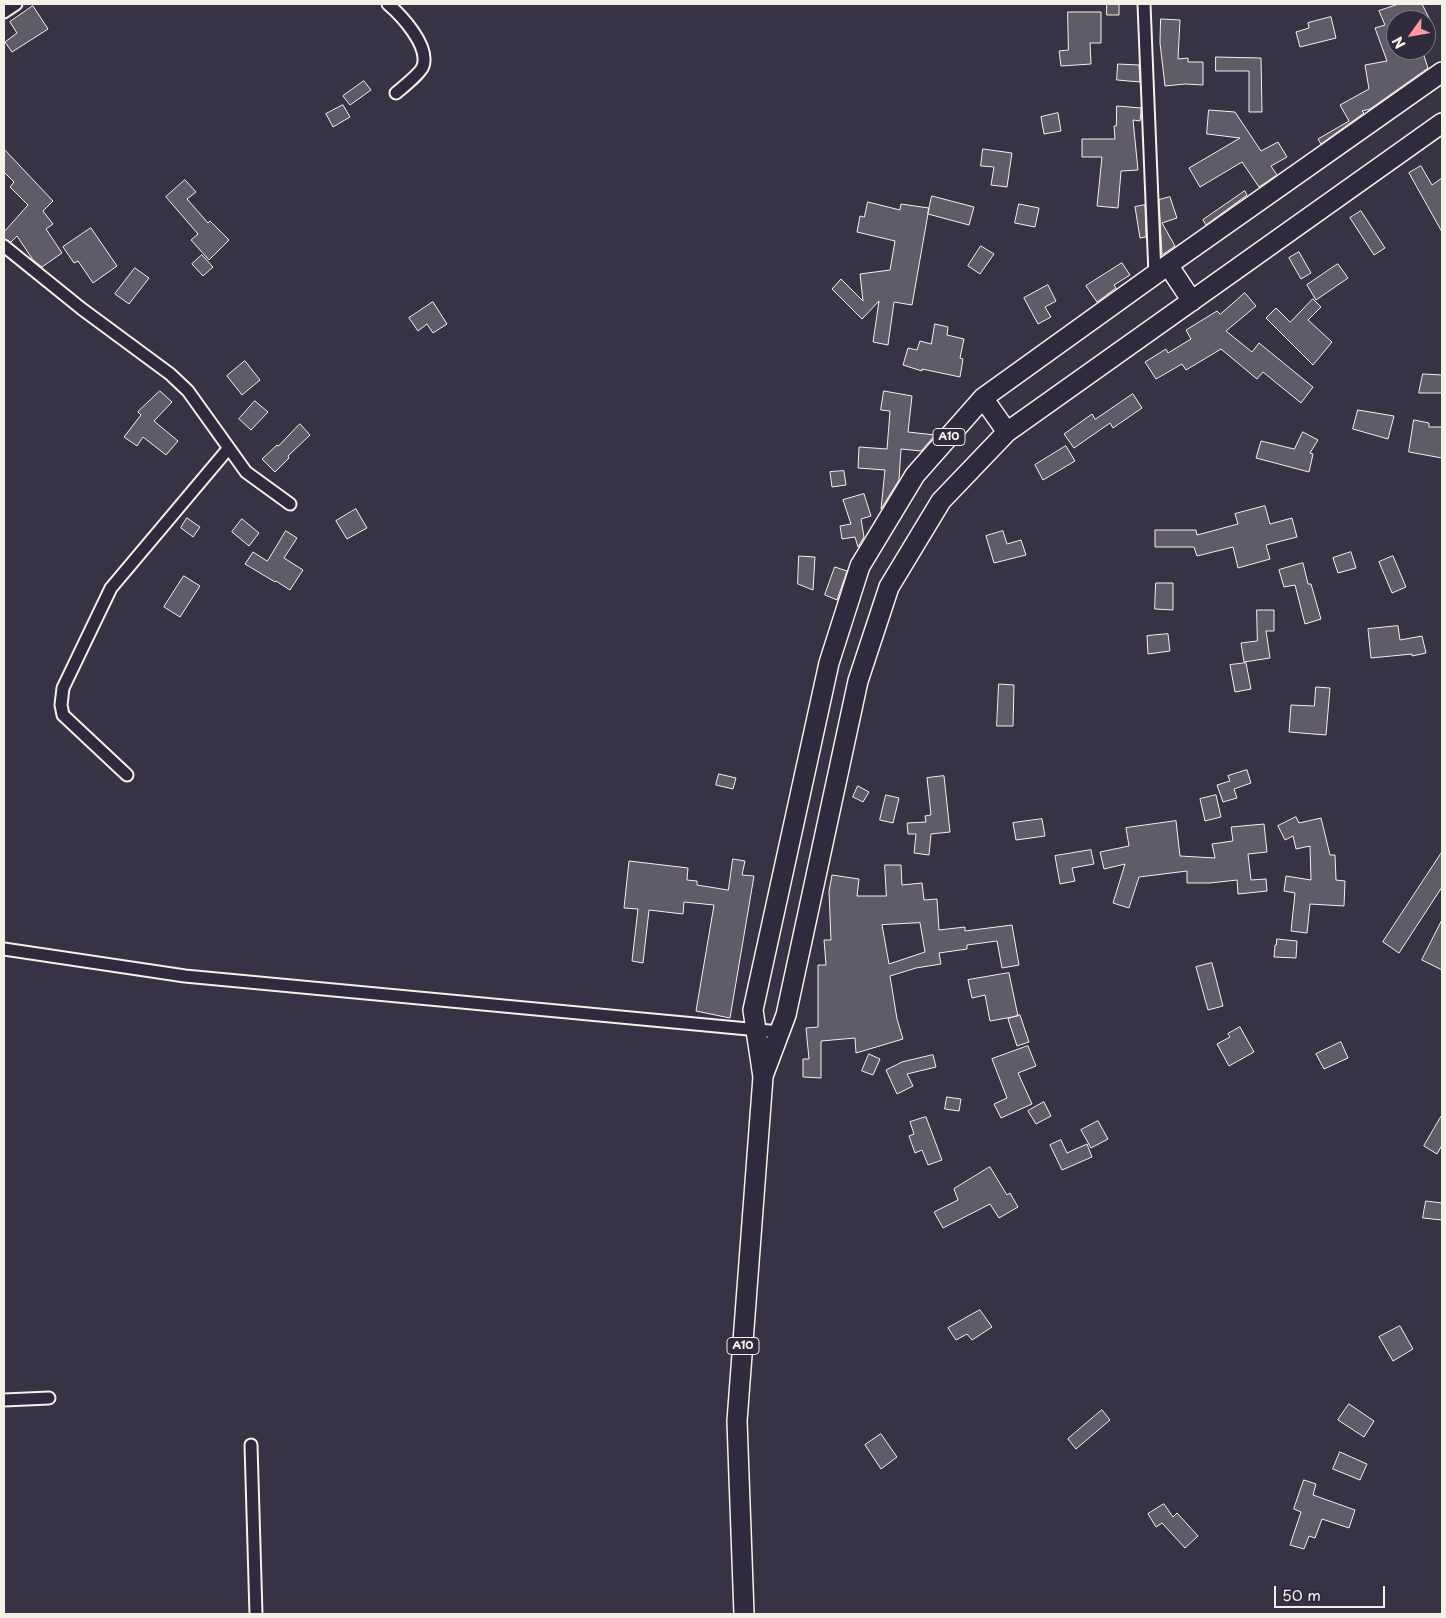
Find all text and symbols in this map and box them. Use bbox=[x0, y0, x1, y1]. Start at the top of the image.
north arrow bbox=[1386, 10, 1436, 60]
text: N bbox=[1387, 32, 1411, 53]
road number: A10 bbox=[933, 428, 965, 446]
road number: A10 bbox=[727, 1338, 759, 1354]
scale bar bbox=[1276, 1576, 1387, 1608]
text: 50 m bbox=[1282, 1583, 1321, 1606]

